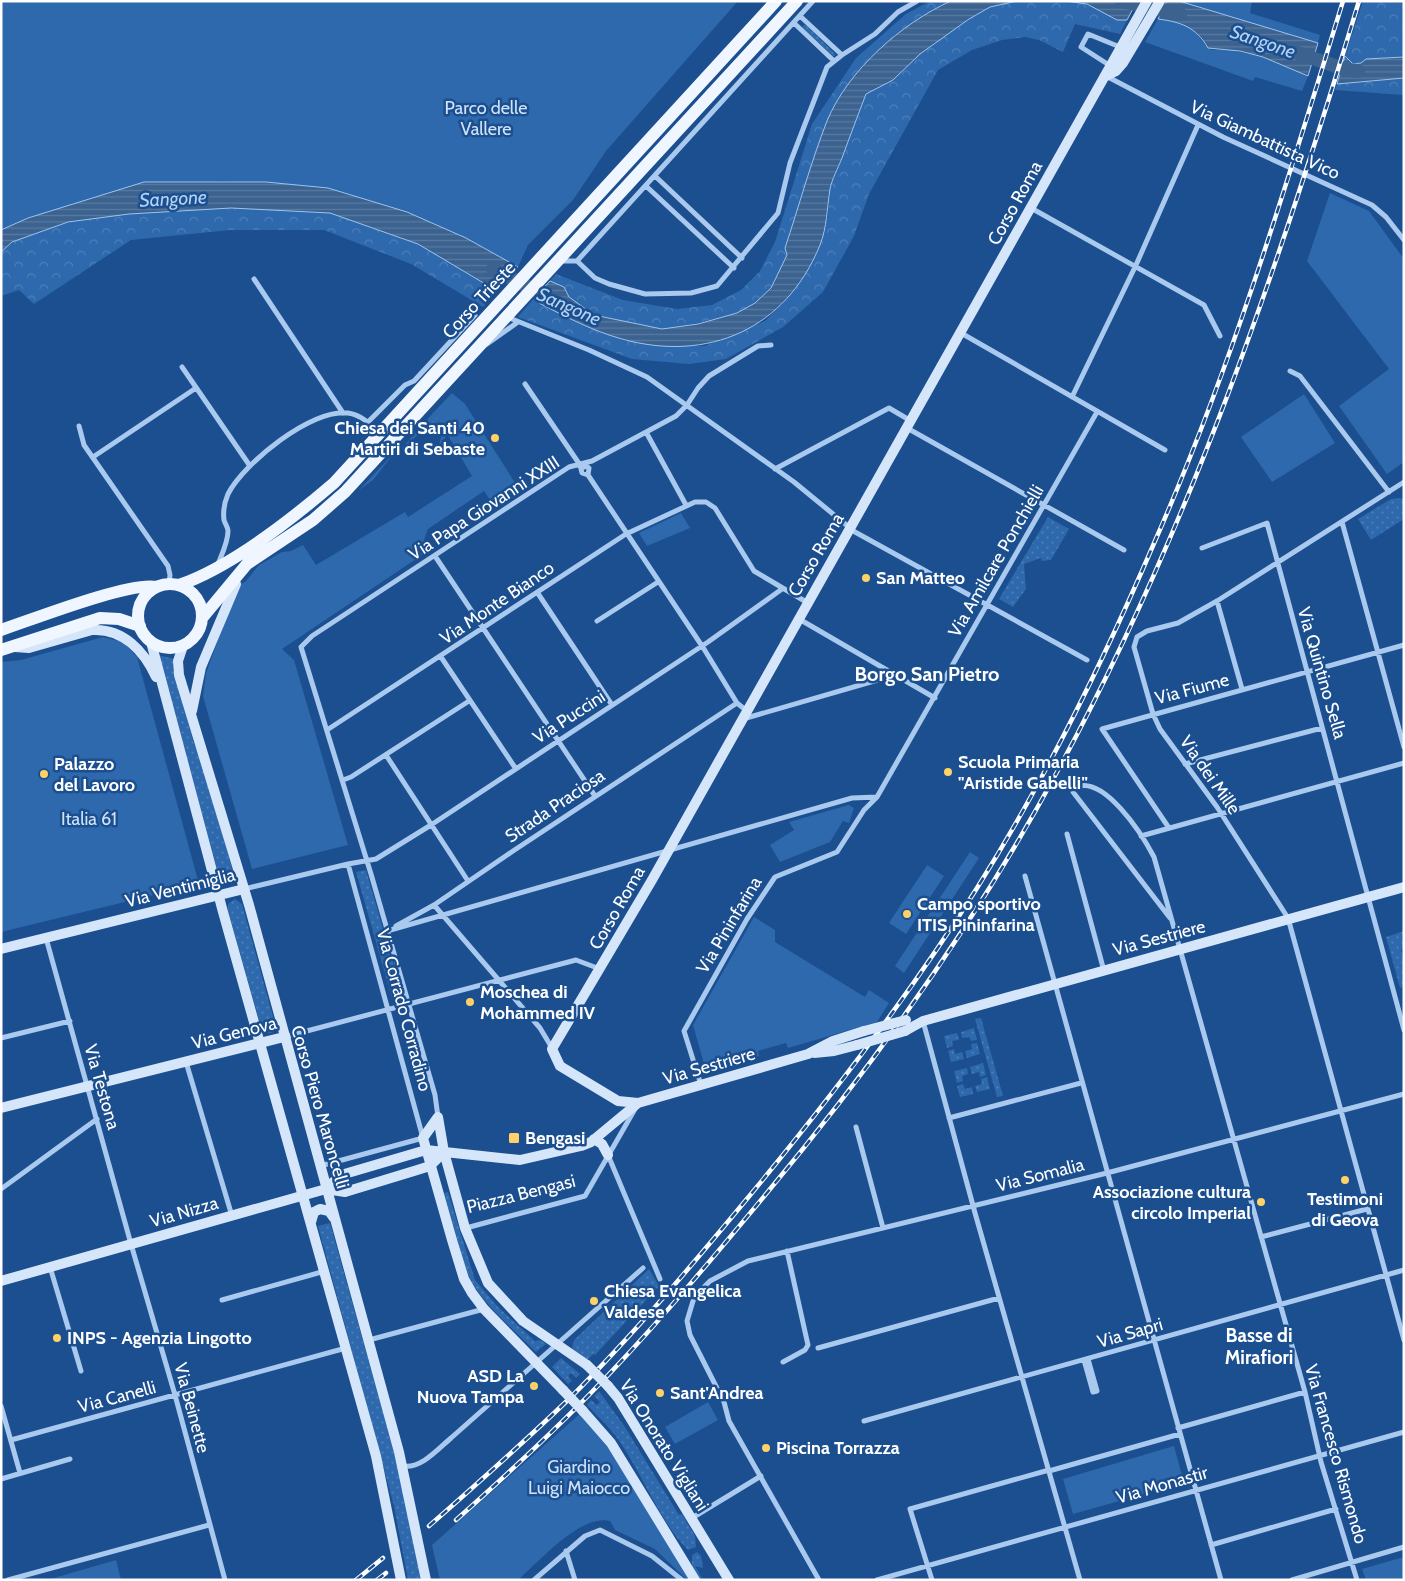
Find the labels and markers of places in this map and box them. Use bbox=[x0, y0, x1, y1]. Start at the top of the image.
place label: Chiesa dei Santi 40 Martiri di Sebaste bbox=[334, 417, 485, 460]
marker: Chiesa dei Santi 40 Martiri di Sebaste bbox=[489, 432, 501, 444]
place label: San Matteo bbox=[876, 567, 965, 589]
marker: San Matteo bbox=[860, 572, 872, 584]
place label: Scuola Primaria "Aristide Gabelli" bbox=[958, 751, 1088, 794]
place label: Palazzo del Lavoro bbox=[54, 753, 135, 796]
marker: Scuola Primaria "Aristide Gabelli" bbox=[942, 766, 954, 778]
marker: Palazzo del Lavoro bbox=[38, 768, 50, 780]
place label: Campo sportivo ITIS Pininfarina bbox=[917, 893, 1041, 936]
marker: Campo sportivo ITIS Pininfarina bbox=[901, 908, 913, 920]
place label: Moschea di Mohammed IV bbox=[480, 981, 596, 1024]
marker: Moschea di Mohammed IV bbox=[464, 996, 476, 1008]
place label: Bengasi bbox=[525, 1127, 585, 1149]
marker: Bengasi bbox=[507, 1131, 521, 1145]
marker: Testimoni di Geova bbox=[1339, 1174, 1351, 1186]
place label: Associazione cultura circolo Imperial bbox=[1093, 1181, 1251, 1224]
place label: Testimoni di Geova bbox=[1307, 1188, 1383, 1231]
marker: Associazione cultura circolo Imperial bbox=[1255, 1196, 1267, 1208]
place label: Chiesa Evangelica Valdese bbox=[604, 1280, 742, 1323]
marker: Chiesa Evangelica Valdese bbox=[588, 1295, 600, 1307]
place label: INPS - Agenzia Lingotto bbox=[67, 1327, 252, 1349]
marker: INPS - Agenzia Lingotto bbox=[51, 1332, 63, 1344]
place label: ASD La Nuova Tampa bbox=[417, 1365, 524, 1408]
marker: ASD La Nuova Tampa bbox=[528, 1380, 540, 1392]
place label: Sant'Andrea bbox=[670, 1382, 763, 1404]
marker: Sant'Andrea bbox=[654, 1387, 666, 1399]
place label: Piscina Torrazza bbox=[776, 1437, 900, 1459]
marker: Piscina Torrazza bbox=[760, 1442, 772, 1454]

